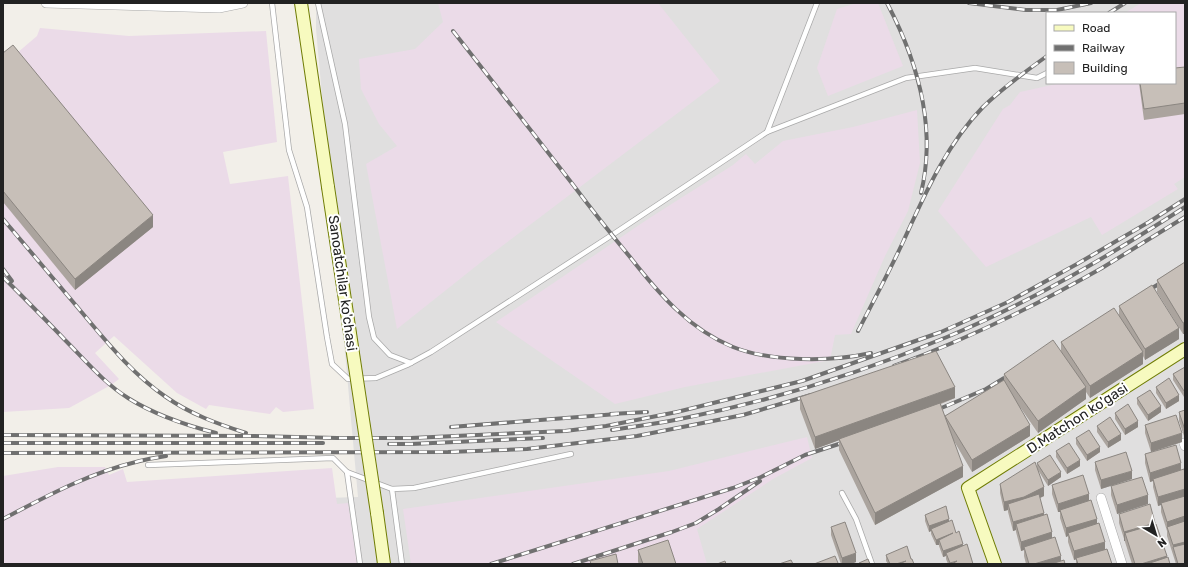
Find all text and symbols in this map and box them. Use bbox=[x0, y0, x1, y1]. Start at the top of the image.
legend bbox=[1046, 12, 1176, 84]
text: Road bbox=[1082, 21, 1110, 35]
text: Railway bbox=[1082, 41, 1125, 55]
text: Building bbox=[1082, 61, 1128, 75]
street label: Sanoatchilar ko'chasi bbox=[325, 214, 360, 352]
street label: D.Matchon ko'gasi bbox=[1024, 379, 1131, 457]
north arrow bbox=[1136, 515, 1176, 555]
text: N bbox=[1155, 535, 1169, 550]

